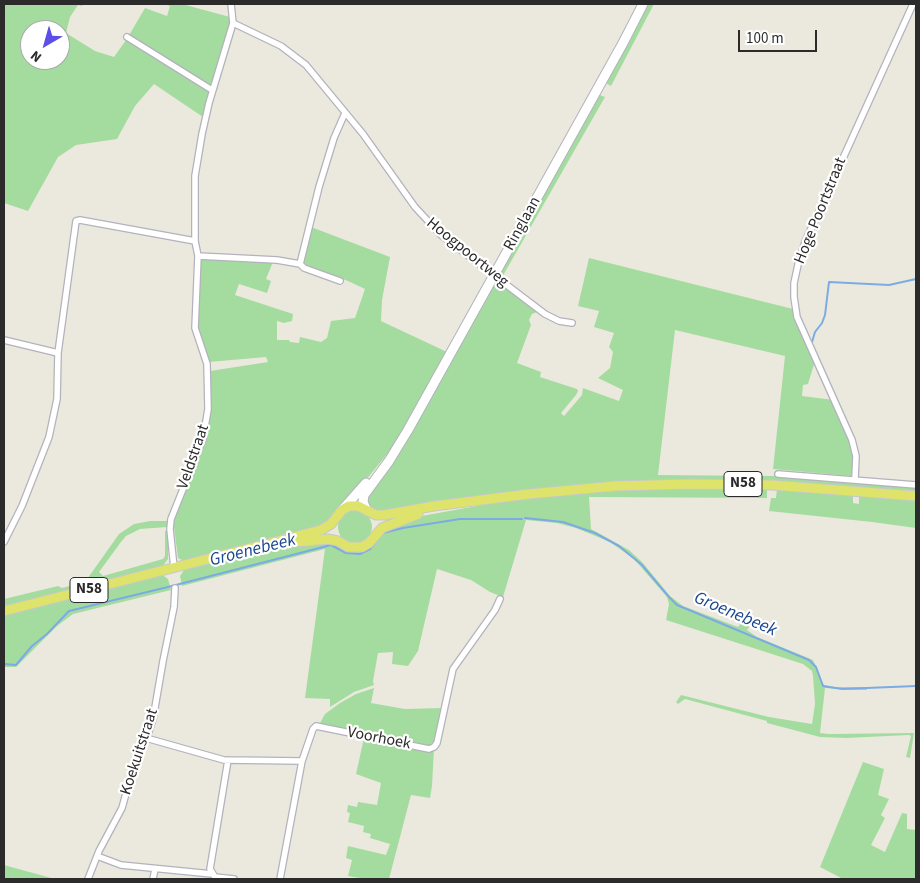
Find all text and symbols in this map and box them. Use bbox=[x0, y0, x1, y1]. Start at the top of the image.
north arrow bbox=[20, 20, 70, 70]
scale bar bbox=[740, 20, 819, 52]
text: 100 m bbox=[746, 28, 784, 49]
text: N bbox=[27, 45, 46, 67]
street label: Hoge Poortstraat bbox=[791, 155, 851, 267]
street label: Ringlaan bbox=[500, 194, 546, 254]
street label: Hoogpoortweg bbox=[422, 214, 512, 292]
street label: Veldstraat bbox=[174, 422, 214, 492]
road number: N58 bbox=[724, 472, 762, 496]
water label: Groenebeek bbox=[208, 530, 298, 572]
road number: N58 bbox=[70, 578, 108, 602]
water label: Groenebeek bbox=[690, 588, 780, 642]
street label: Koekuitstraat bbox=[117, 706, 163, 798]
street label: Voorhoek bbox=[346, 723, 412, 755]

